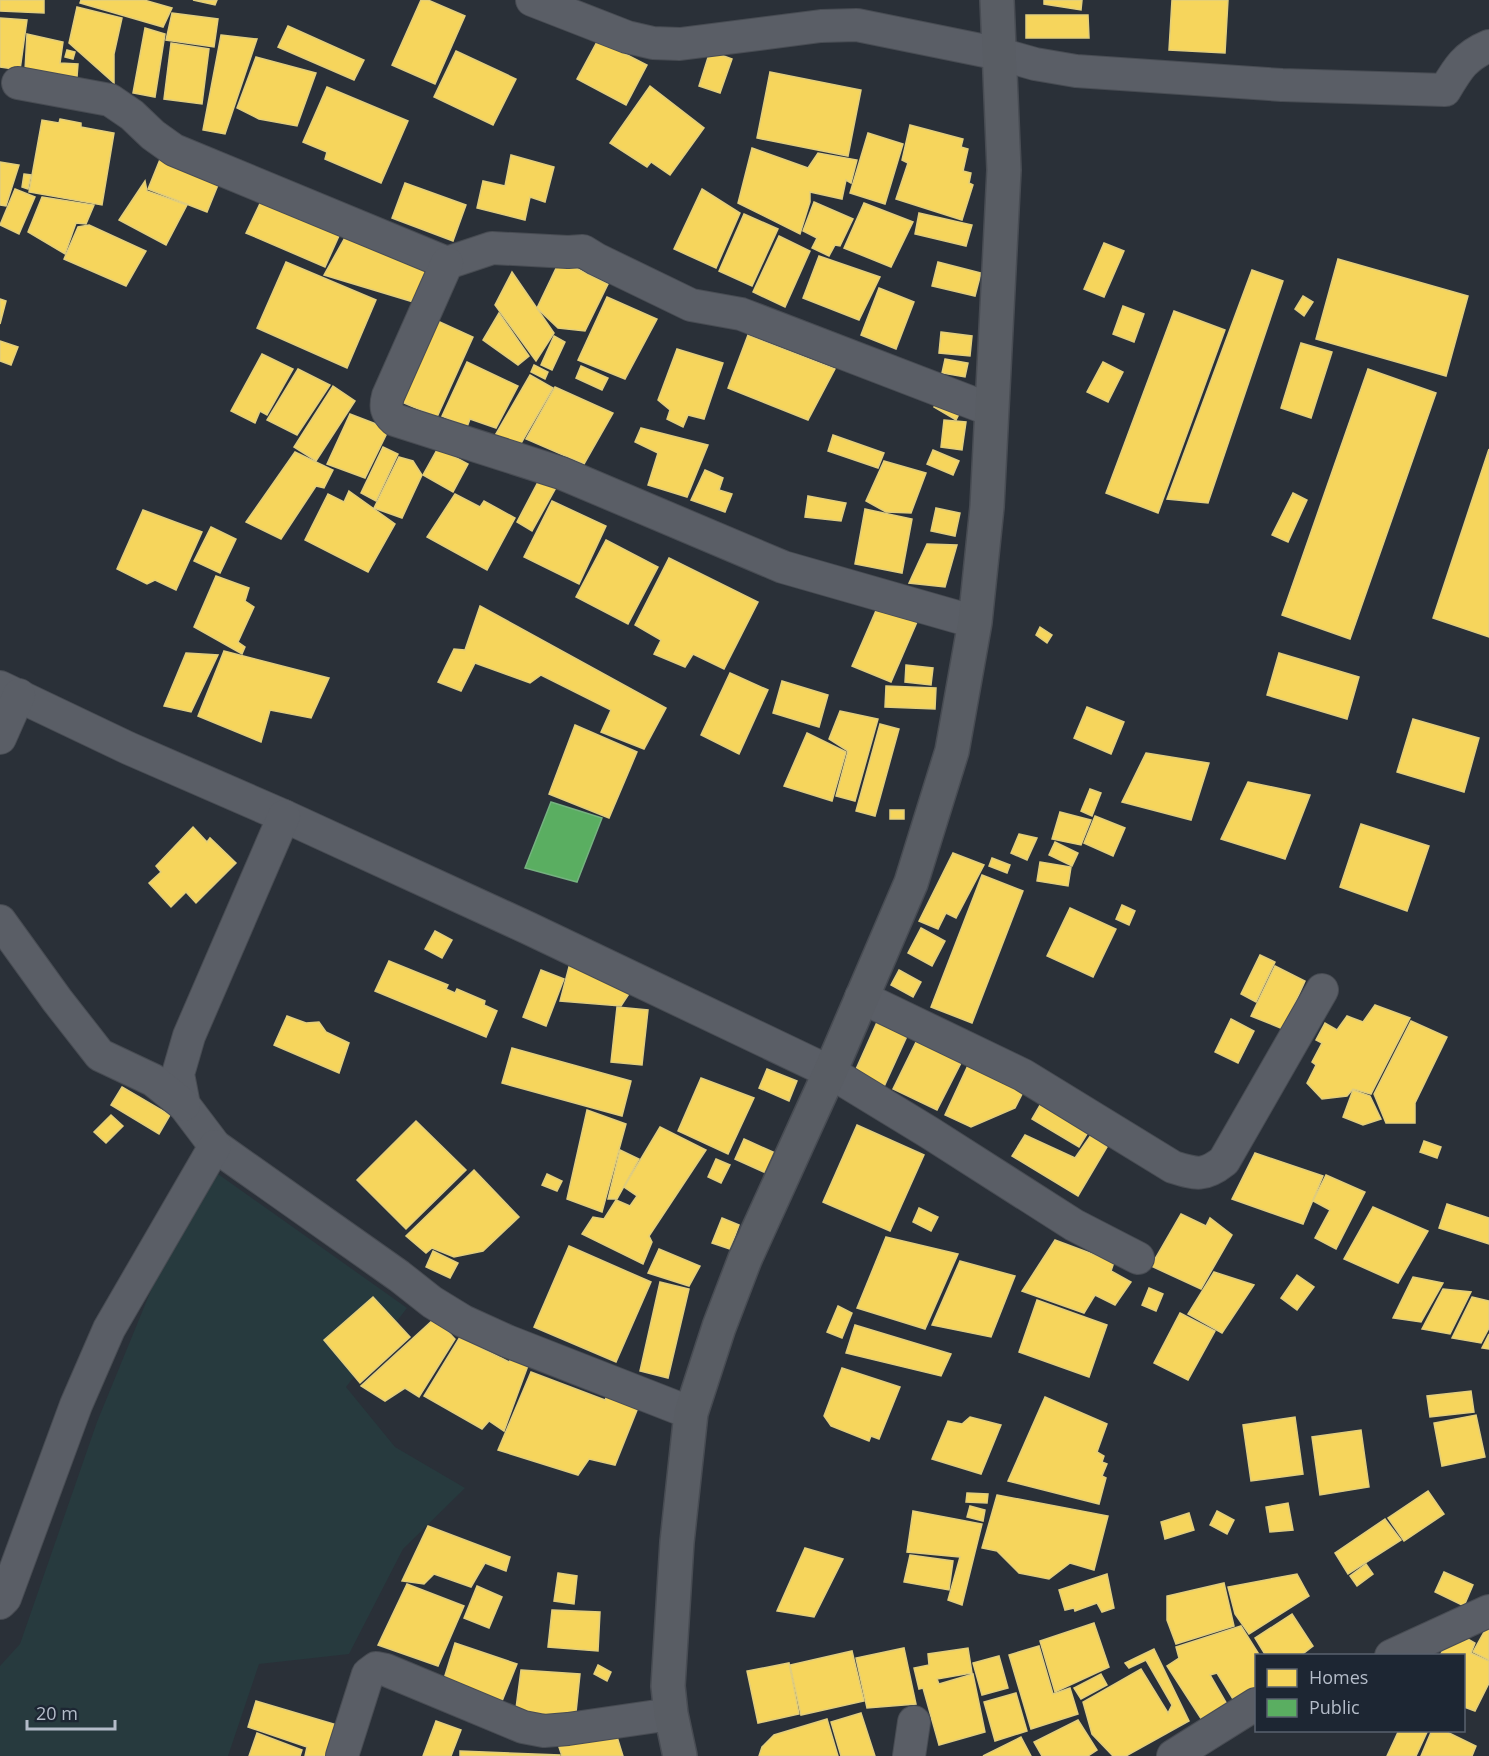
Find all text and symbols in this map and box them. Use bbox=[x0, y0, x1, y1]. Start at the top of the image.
legend bbox=[1255, 1654, 1465, 1732]
text: Homes bbox=[1309, 1665, 1368, 1689]
scale bar bbox=[27, 1693, 116, 1731]
text: Public bbox=[1309, 1695, 1360, 1719]
text: 20 m bbox=[36, 1701, 78, 1725]

